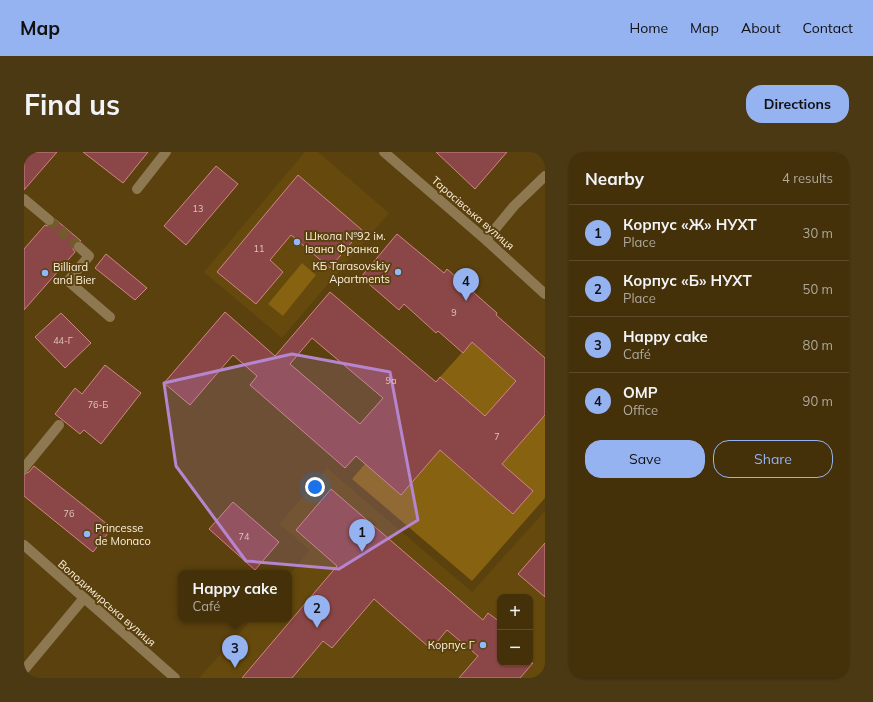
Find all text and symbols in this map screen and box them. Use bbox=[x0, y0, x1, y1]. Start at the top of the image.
text: Map bbox=[20, 16, 60, 40]
text: Home bbox=[629, 19, 668, 37]
text: Map bbox=[690, 19, 719, 37]
text: About bbox=[741, 19, 781, 37]
text: Contact bbox=[803, 19, 853, 37]
button: Directions bbox=[746, 85, 849, 123]
text: Find us bbox=[24, 87, 120, 122]
text: Nearby bbox=[585, 168, 644, 189]
text: 4 results bbox=[782, 170, 833, 186]
street label: Тарасівська вулиця bbox=[429, 173, 517, 253]
house number: 13 bbox=[193, 203, 203, 214]
text: Корпус «Ж» НУХТ bbox=[623, 215, 757, 234]
text: 1 bbox=[594, 225, 602, 241]
text: 30 m bbox=[803, 225, 833, 241]
place label: Школа №92 ім. Івана Франка bbox=[305, 229, 386, 256]
text: Place bbox=[623, 234, 656, 250]
marker: Школа №92 ім. Івана Франка bbox=[292, 237, 302, 247]
house number: 11 bbox=[254, 243, 264, 254]
place label: КБ Tarasovskiy Apartments bbox=[313, 259, 390, 286]
place label: Billiard and Bier bbox=[53, 260, 96, 287]
marker: КБ Tarasovskiy Apartments bbox=[393, 267, 403, 277]
marker: Billiard and Bier bbox=[40, 268, 50, 278]
pin: 4 bbox=[453, 268, 479, 301]
text: Корпус «Б» НУХТ bbox=[623, 271, 752, 290]
text: 2 bbox=[594, 281, 602, 297]
text: 50 m bbox=[803, 281, 833, 297]
text: Place bbox=[623, 290, 656, 306]
house number: 9 bbox=[451, 307, 457, 318]
text: Happy cake bbox=[623, 327, 708, 346]
house number: 44-Г bbox=[53, 335, 73, 346]
text: 3 bbox=[594, 337, 602, 353]
text: 80 m bbox=[803, 337, 833, 353]
text: Café bbox=[623, 346, 651, 362]
house number: 9а bbox=[386, 375, 396, 386]
text: OMP bbox=[623, 383, 658, 402]
text: 4 bbox=[594, 393, 602, 409]
text: 90 m bbox=[803, 393, 833, 409]
house number: 76-Б bbox=[88, 399, 108, 410]
text: Office bbox=[623, 402, 658, 418]
house number: 7 bbox=[494, 431, 500, 442]
button: Save bbox=[585, 440, 705, 478]
button: Share bbox=[713, 440, 833, 478]
your location bbox=[305, 477, 325, 497]
house number: 76 bbox=[64, 508, 74, 519]
pin: 1 bbox=[349, 519, 375, 552]
place label: Princesse de Monaco bbox=[95, 521, 151, 548]
marker: Princesse de Monaco bbox=[82, 529, 92, 539]
house number: 74 bbox=[239, 531, 250, 542]
street label: Володимирська вулиця bbox=[55, 557, 159, 649]
popup bbox=[178, 570, 292, 622]
text: Happy cake bbox=[193, 579, 277, 598]
map controls bbox=[497, 594, 533, 666]
button: + bbox=[497, 594, 533, 630]
pin: 2 bbox=[304, 595, 330, 628]
text: Café bbox=[193, 598, 220, 614]
button: − bbox=[497, 630, 533, 666]
pin: 3 bbox=[222, 635, 248, 668]
place label: Корпус Г bbox=[428, 638, 475, 652]
marker: Корпус Г bbox=[478, 640, 488, 650]

